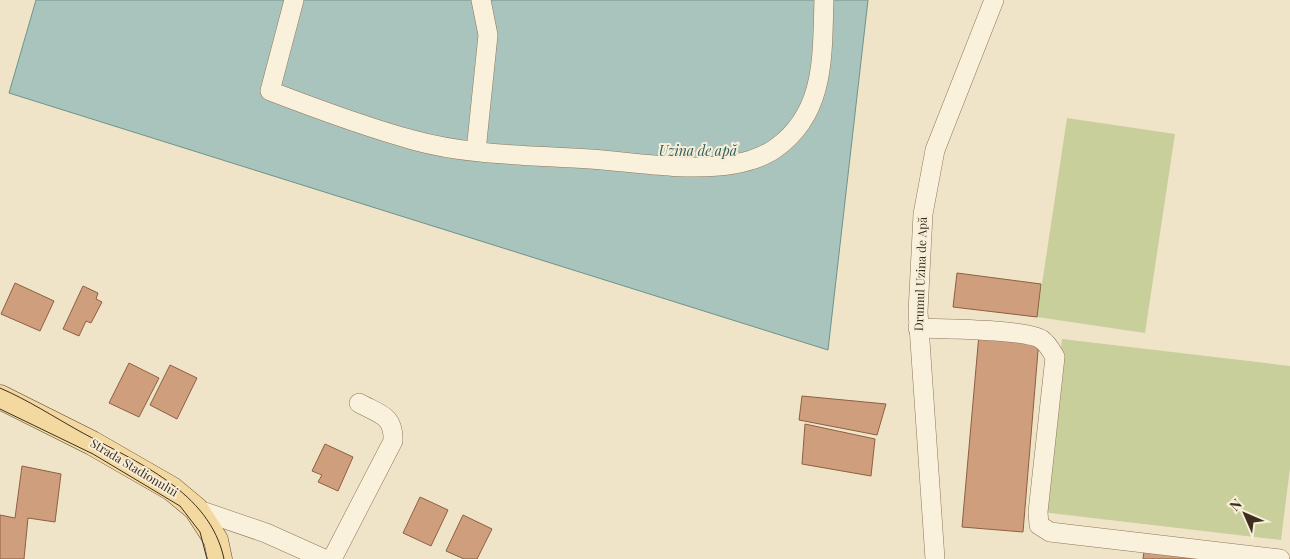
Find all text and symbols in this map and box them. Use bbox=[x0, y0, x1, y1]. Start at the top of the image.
water label: Uzina de apă bbox=[659, 141, 739, 160]
street label: Drumul Uzina de Apă bbox=[910, 217, 930, 331]
street label: Strada Stadionului bbox=[88, 435, 182, 500]
north arrow bbox=[1220, 489, 1270, 539]
text: N bbox=[1225, 494, 1246, 515]

